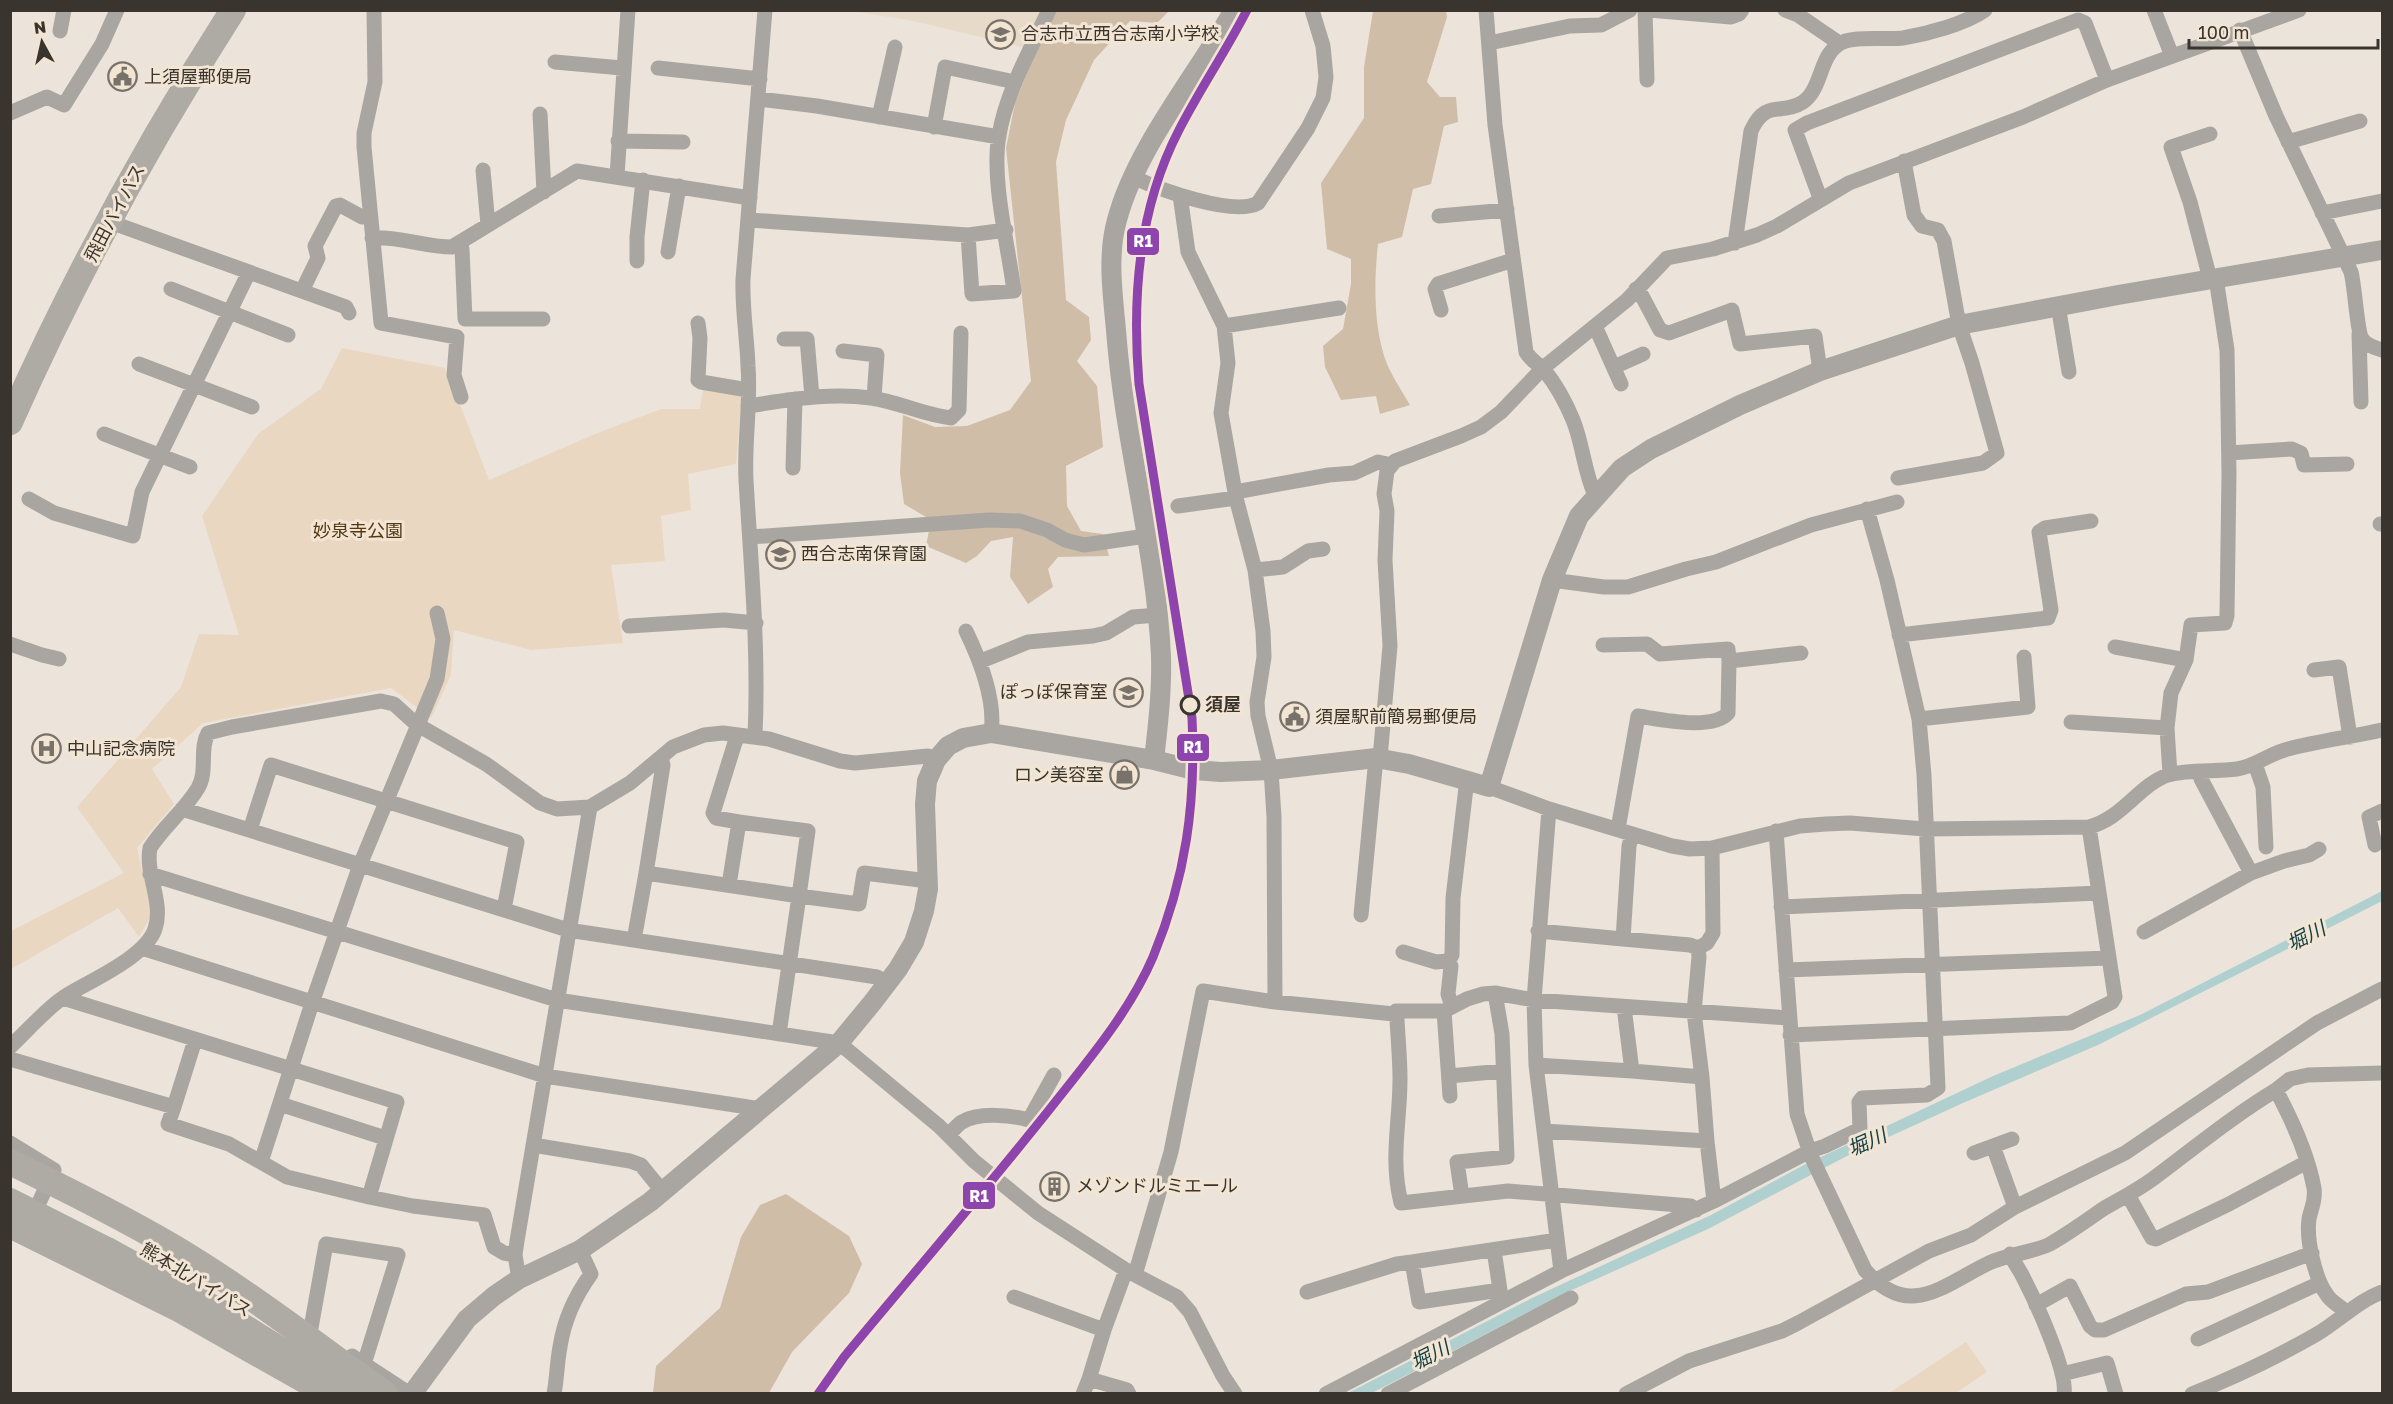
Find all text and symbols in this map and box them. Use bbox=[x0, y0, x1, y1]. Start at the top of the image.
north arrow bbox=[12, 12, 72, 72]
scale bar bbox=[2189, 12, 2378, 50]
text: N bbox=[32, 16, 47, 38]
school or university icon: 合志市立西合志南小学校 bbox=[984, 18, 1016, 50]
text: 100 m bbox=[2198, 21, 2249, 43]
place label: 合志市立西合志南小学校 bbox=[1021, 22, 1219, 44]
public building icon: 上須屋郵便局 bbox=[107, 61, 139, 93]
place label: 上須屋郵便局 bbox=[144, 65, 252, 87]
street label: 飛田バイパス bbox=[79, 160, 149, 265]
line badge: R1 bbox=[1126, 227, 1160, 256]
text: R1 bbox=[1133, 231, 1153, 251]
park label: 妙泉寺公園 bbox=[313, 519, 403, 541]
school or university icon: 西合志南保育園 bbox=[764, 538, 796, 570]
place label: 西合志南保育園 bbox=[801, 542, 927, 564]
school or university icon: ぽっぽ保育室 bbox=[1113, 676, 1145, 708]
place label: ぽっぽ保育室 bbox=[1000, 680, 1108, 702]
place label: 須屋 bbox=[1205, 693, 1241, 715]
marker: 須屋 bbox=[1180, 695, 1200, 715]
public building icon: 須屋駅前簡易郵便局 bbox=[1278, 701, 1310, 733]
place label: 須屋駅前簡易郵便局 bbox=[1315, 705, 1477, 727]
hospital icon: 中山記念病院 bbox=[30, 733, 62, 765]
line badge: R1 bbox=[1176, 733, 1210, 762]
place label: 中山記念病院 bbox=[67, 737, 175, 759]
text: R1 bbox=[1183, 737, 1203, 757]
shop icon: ロン美容室 bbox=[1109, 759, 1141, 791]
place label: ロン美容室 bbox=[1014, 763, 1104, 785]
water label: 堀川 bbox=[2282, 914, 2331, 955]
water label: 堀川 bbox=[1843, 1121, 1892, 1160]
building icon: メゾンドルミエール bbox=[1039, 1170, 1071, 1202]
place label: メゾンドルミエール bbox=[1076, 1174, 1238, 1196]
line badge: R1 bbox=[962, 1181, 996, 1210]
text: R1 bbox=[969, 1186, 989, 1206]
street label: 熊本北バイパス bbox=[137, 1237, 256, 1321]
water label: 堀川 bbox=[1406, 1333, 1455, 1374]

